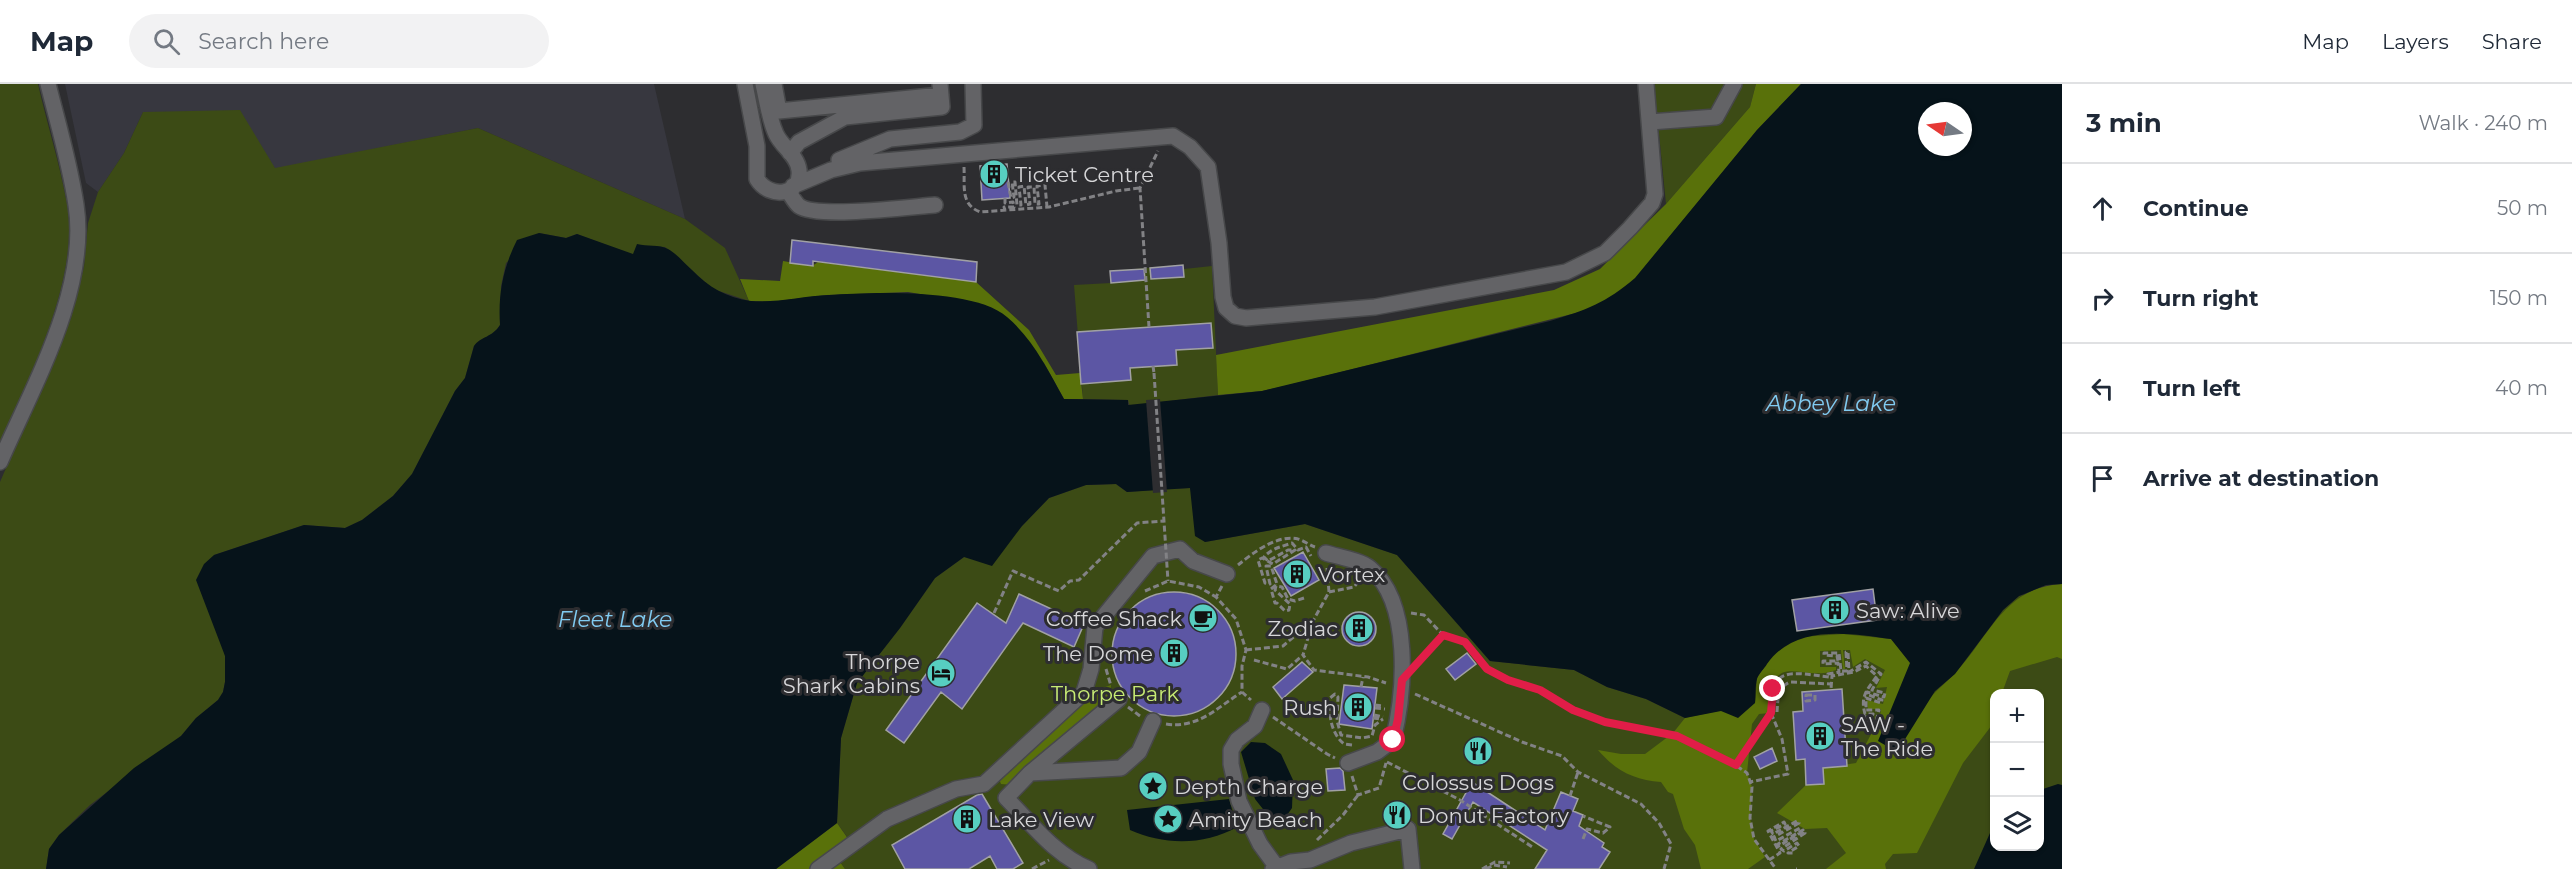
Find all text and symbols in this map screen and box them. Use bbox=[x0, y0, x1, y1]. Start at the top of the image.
search box bbox=[129, 14, 549, 68]
text: Map bbox=[30, 24, 93, 58]
icon: search bbox=[150, 25, 183, 58]
text: Search here bbox=[198, 28, 329, 55]
text: Map bbox=[2302, 29, 2349, 54]
text: Layers bbox=[2382, 29, 2449, 54]
text: Share bbox=[2482, 29, 2542, 54]
north arrow bbox=[1918, 102, 1972, 156]
text: 3 min bbox=[2086, 107, 2162, 139]
text: Walk · 240 m bbox=[2418, 111, 2548, 135]
building icon: Ticket Centre bbox=[978, 158, 1010, 190]
place label: Ticket Centre bbox=[1015, 162, 1154, 187]
icon: ahead bbox=[2086, 192, 2119, 225]
text: Continue bbox=[2143, 195, 2249, 222]
text: 50 m bbox=[2497, 196, 2548, 220]
icon: right bbox=[2086, 282, 2119, 315]
text: Turn right bbox=[2143, 285, 2258, 312]
text: 150 m bbox=[2490, 286, 2548, 310]
icon: left bbox=[2086, 372, 2119, 405]
text: Turn left bbox=[2143, 375, 2241, 402]
text: 40 m bbox=[2495, 376, 2548, 400]
water label: Abbey Lake bbox=[1764, 390, 1896, 417]
icon: arrive bbox=[2086, 462, 2119, 495]
text: Arrive at destination bbox=[2143, 465, 2379, 492]
building icon: Vortex bbox=[1281, 558, 1313, 590]
place label: Vortex bbox=[1318, 562, 1385, 587]
building icon: Saw: Alive bbox=[1819, 594, 1851, 626]
place label: Saw: Alive bbox=[1856, 598, 1960, 623]
cafe icon: Coffee Shack bbox=[1187, 602, 1219, 634]
water label: Fleet Lake bbox=[558, 606, 672, 633]
place label: Coffee Shack bbox=[1046, 606, 1182, 631]
building icon: Zodiac bbox=[1343, 612, 1375, 644]
place label: Zodiac bbox=[1267, 616, 1338, 641]
building icon: The Dome bbox=[1158, 637, 1190, 669]
place label: The Dome bbox=[1043, 641, 1153, 666]
place label: Thorpe Shark Cabins bbox=[783, 649, 920, 698]
hotel icon: Thorpe Shark Cabins bbox=[925, 657, 957, 689]
route end bbox=[1759, 675, 1785, 701]
park label: Thorpe Park bbox=[1051, 681, 1179, 706]
map controls bbox=[1990, 689, 2044, 851]
button: + bbox=[1990, 689, 2044, 743]
building icon: Rush bbox=[1342, 691, 1374, 723]
place label: Rush bbox=[1283, 695, 1337, 720]
place label: SAW - The Ride bbox=[1841, 712, 1933, 761]
building icon: SAW - The Ride bbox=[1804, 720, 1836, 752]
route start bbox=[1379, 726, 1405, 752]
restaurant icon: Colossus Dogs bbox=[1462, 735, 1494, 767]
button: − bbox=[1990, 743, 2044, 797]
place icon: Depth Charge bbox=[1137, 770, 1169, 802]
place label: Colossus Dogs bbox=[1402, 770, 1554, 795]
place label: Depth Charge bbox=[1174, 774, 1323, 799]
button: layers bbox=[1990, 797, 2044, 851]
restaurant icon: Donut Factory bbox=[1381, 799, 1413, 831]
building icon: Lake View bbox=[951, 803, 983, 835]
place icon: Amity Beach bbox=[1152, 803, 1184, 835]
place label: Donut Factory bbox=[1418, 803, 1570, 828]
place label: Lake View bbox=[988, 807, 1094, 832]
place label: Amity Beach bbox=[1189, 807, 1323, 832]

